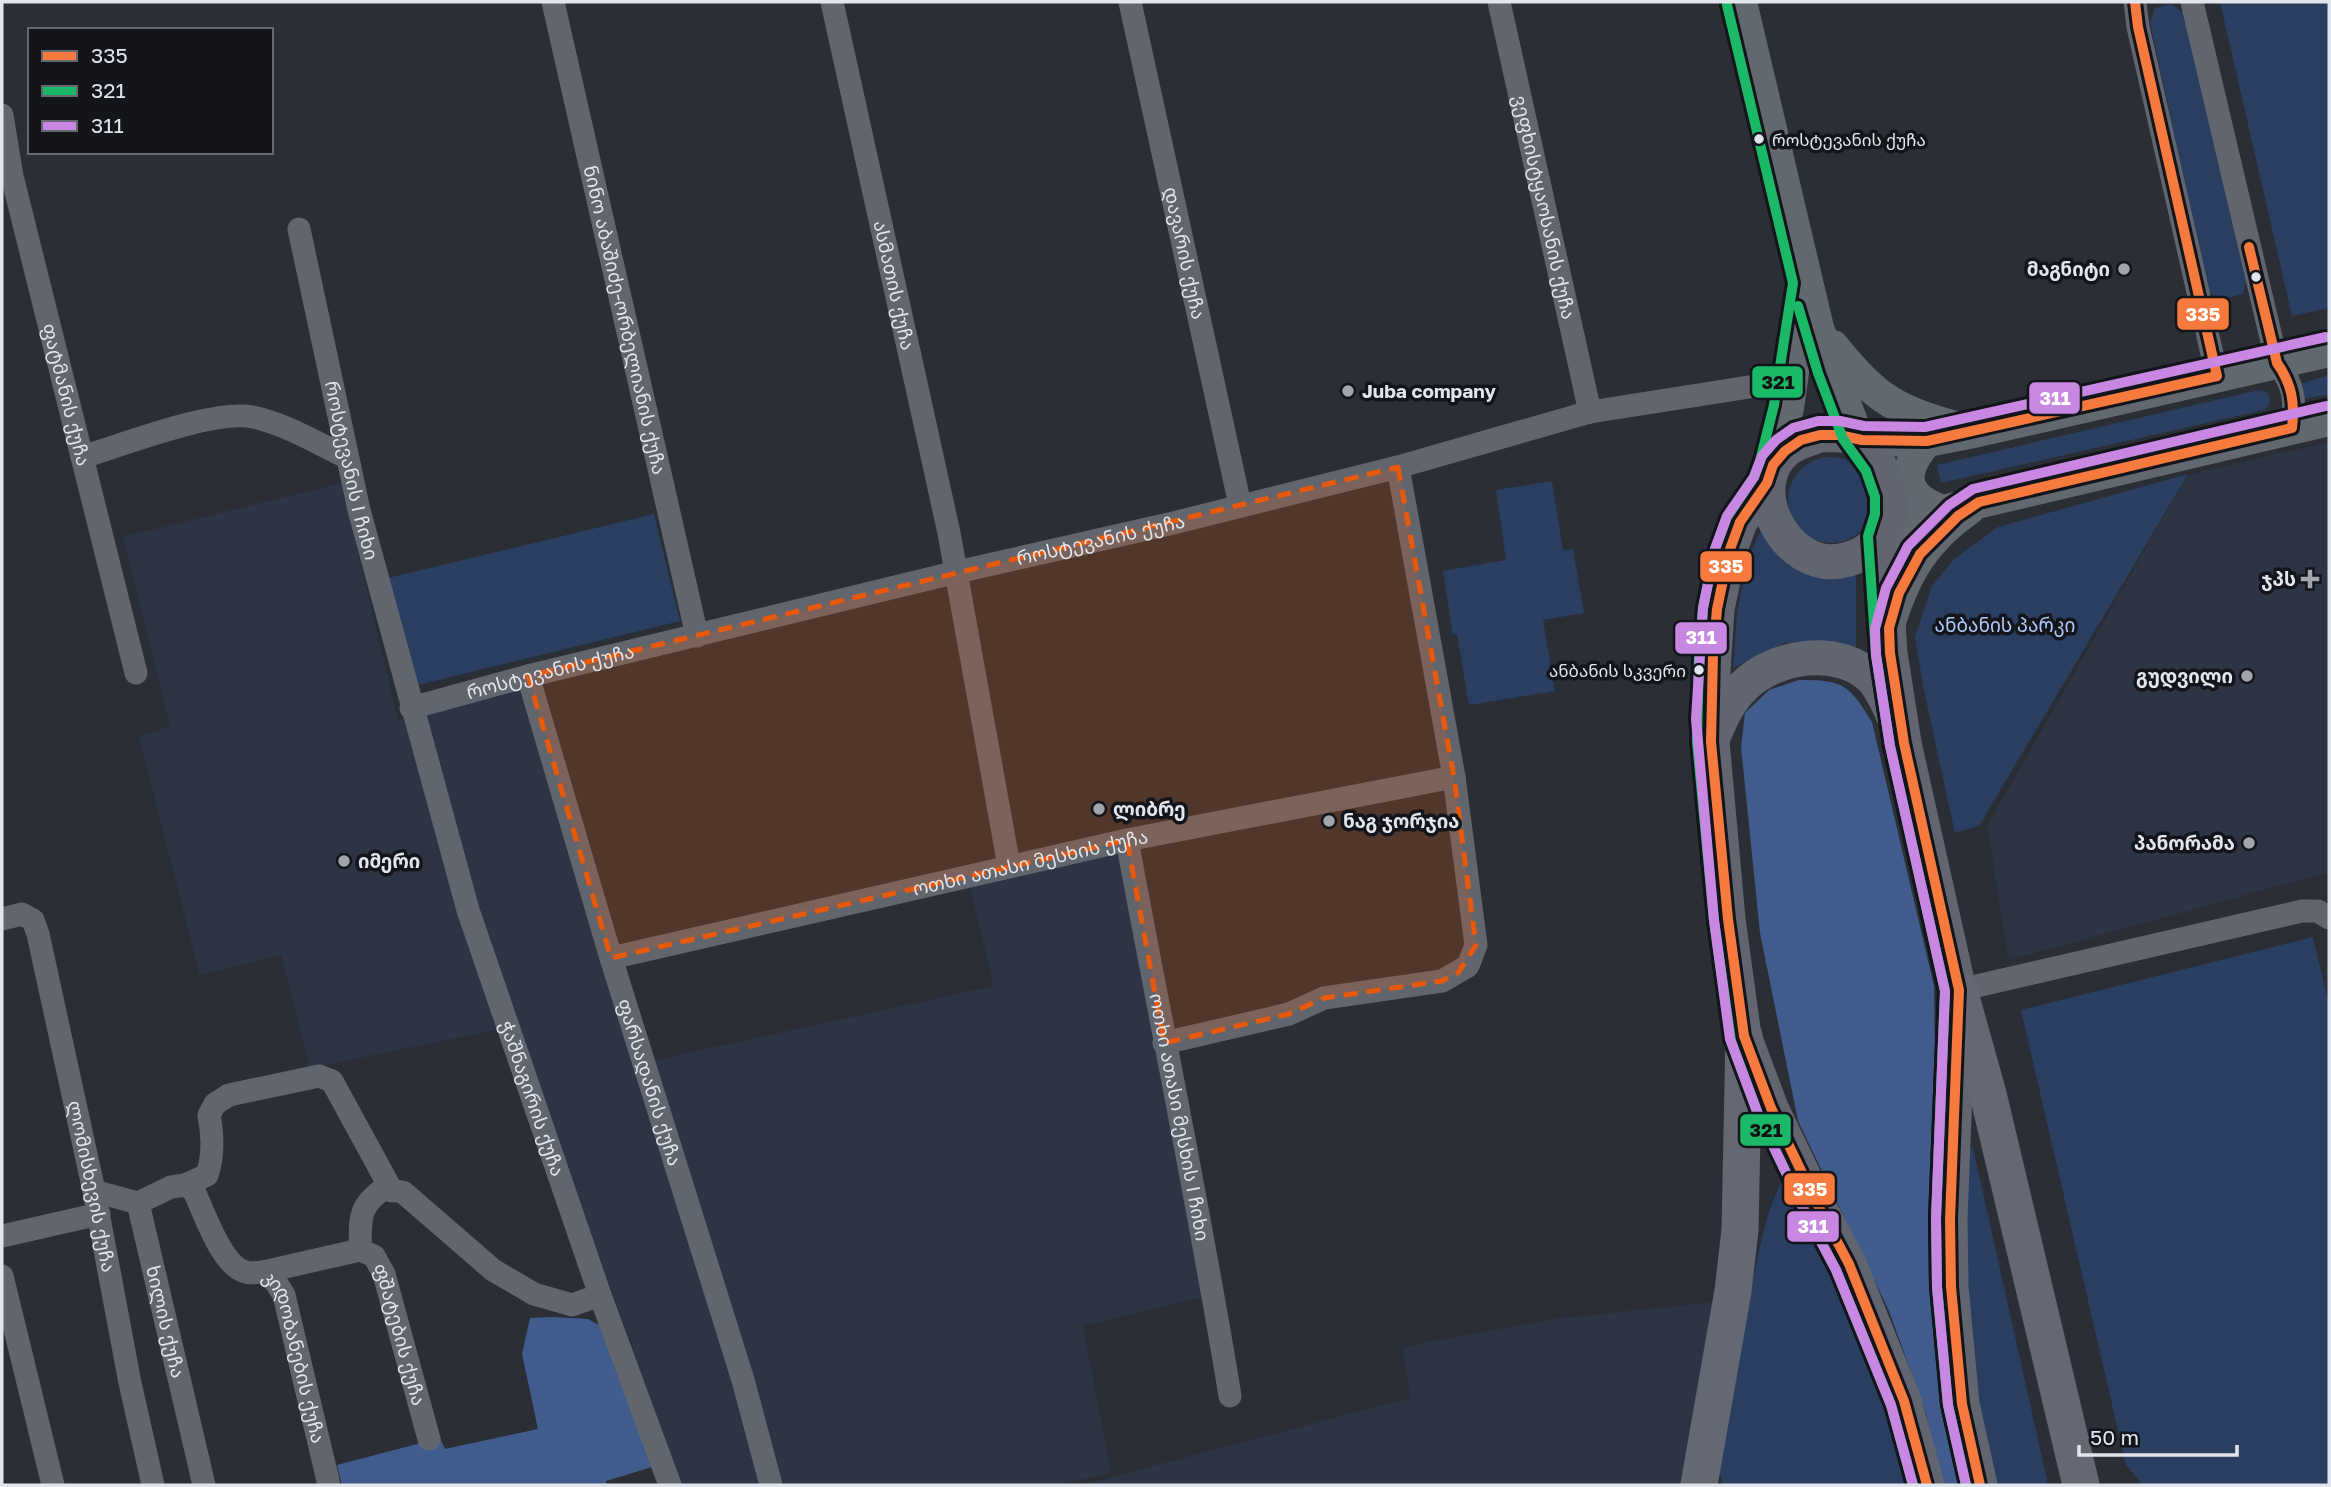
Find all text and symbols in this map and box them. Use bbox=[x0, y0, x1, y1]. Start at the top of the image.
legend bbox=[28, 28, 273, 154]
text: 335 bbox=[91, 42, 128, 68]
text: 321 bbox=[91, 77, 126, 103]
street label: ვეფხისტყაოსანის ქუჩა bbox=[1508, 93, 1581, 321]
text: 311 bbox=[91, 112, 124, 138]
place label: როსტევანის ქუჩა bbox=[1772, 129, 1926, 150]
marker: როსტევანის ქუჩა bbox=[1752, 132, 1766, 146]
street label: ნინო აბაშიძე-ორბელიანის ქუჩა bbox=[579, 163, 672, 477]
street label: დავარის ქუჩა bbox=[1158, 185, 1211, 321]
street label: ასმათის ქუჩა bbox=[869, 218, 920, 352]
place label: მაგნიტი bbox=[2027, 257, 2110, 281]
marker: მაგნიტი bbox=[2116, 261, 2132, 277]
unlabelled marker bbox=[2249, 270, 2263, 284]
line badge: 335 bbox=[2176, 297, 2230, 331]
text: 335 bbox=[2186, 302, 2220, 325]
street label: ფატმანის ქუჩა bbox=[37, 321, 96, 468]
line badge: 321 bbox=[1751, 365, 1804, 399]
text: 321 bbox=[1762, 370, 1795, 393]
street label: როსტევანის I ჩიხი bbox=[321, 379, 384, 562]
place label: Juba company bbox=[1362, 379, 1496, 402]
line badge: 311 bbox=[2028, 381, 2081, 415]
marker: Juba company bbox=[1340, 383, 1356, 399]
text: 311 bbox=[2039, 386, 2071, 409]
street label: როსტევანის ქუჩა bbox=[1014, 509, 1187, 569]
line badge: 335 bbox=[1699, 550, 1753, 583]
text: 335 bbox=[1709, 554, 1743, 577]
place label: ჯპს bbox=[2261, 567, 2296, 591]
marker: ჯპს bbox=[2302, 571, 2318, 587]
park label: ანბანის პარკი bbox=[1935, 613, 2075, 637]
line badge: 311 bbox=[1674, 621, 1728, 655]
text: 311 bbox=[1685, 625, 1717, 648]
street label: როსტევანის ქუჩა bbox=[464, 639, 636, 703]
place label: ანბანის სკვერი bbox=[1549, 660, 1686, 681]
marker: ანბანის სკვერი bbox=[1692, 663, 1706, 677]
place label: გუდვილი bbox=[2136, 664, 2233, 689]
marker: გუდვილი bbox=[2239, 668, 2255, 684]
place label: ლიბრე bbox=[1113, 797, 1186, 821]
marker: ლიბრე bbox=[1091, 801, 1107, 817]
place label: ნაგ ჯორჯია bbox=[1343, 809, 1459, 833]
marker: ნაგ ჯორჯია bbox=[1321, 813, 1337, 829]
street label: ოთხი ათასი მესხის ქუჩა bbox=[910, 824, 1150, 900]
place label: პანორამა bbox=[2134, 831, 2235, 854]
marker: პანორამა bbox=[2241, 835, 2257, 851]
place label: იმერი bbox=[358, 849, 420, 873]
marker: იმერი bbox=[336, 853, 352, 869]
street label: ოთხი ათასი მესხის I ჩიხი bbox=[1145, 991, 1215, 1243]
street label: ფარსადანის ქუჩა bbox=[612, 996, 687, 1168]
street label: ჭაშნაგირის ქუჩა bbox=[495, 1017, 570, 1179]
street label: ლომისხევის ქუჩა bbox=[62, 1098, 121, 1274]
line badge: 321 bbox=[1739, 1113, 1792, 1147]
text: 321 bbox=[1750, 1118, 1783, 1141]
line badge: 335 bbox=[1783, 1172, 1836, 1206]
text: 335 bbox=[1793, 1177, 1827, 1200]
line badge: 311 bbox=[1786, 1210, 1840, 1243]
text: 311 bbox=[1797, 1214, 1829, 1237]
street label: ფშატების ქუჩა bbox=[368, 1258, 431, 1408]
street label: ხილის ქუჩა bbox=[142, 1263, 191, 1380]
street label: კიდობანების ქუჩა bbox=[258, 1264, 331, 1445]
scale bar bbox=[2079, 1414, 2236, 1458]
text: 50 m bbox=[2090, 1424, 2139, 1450]

